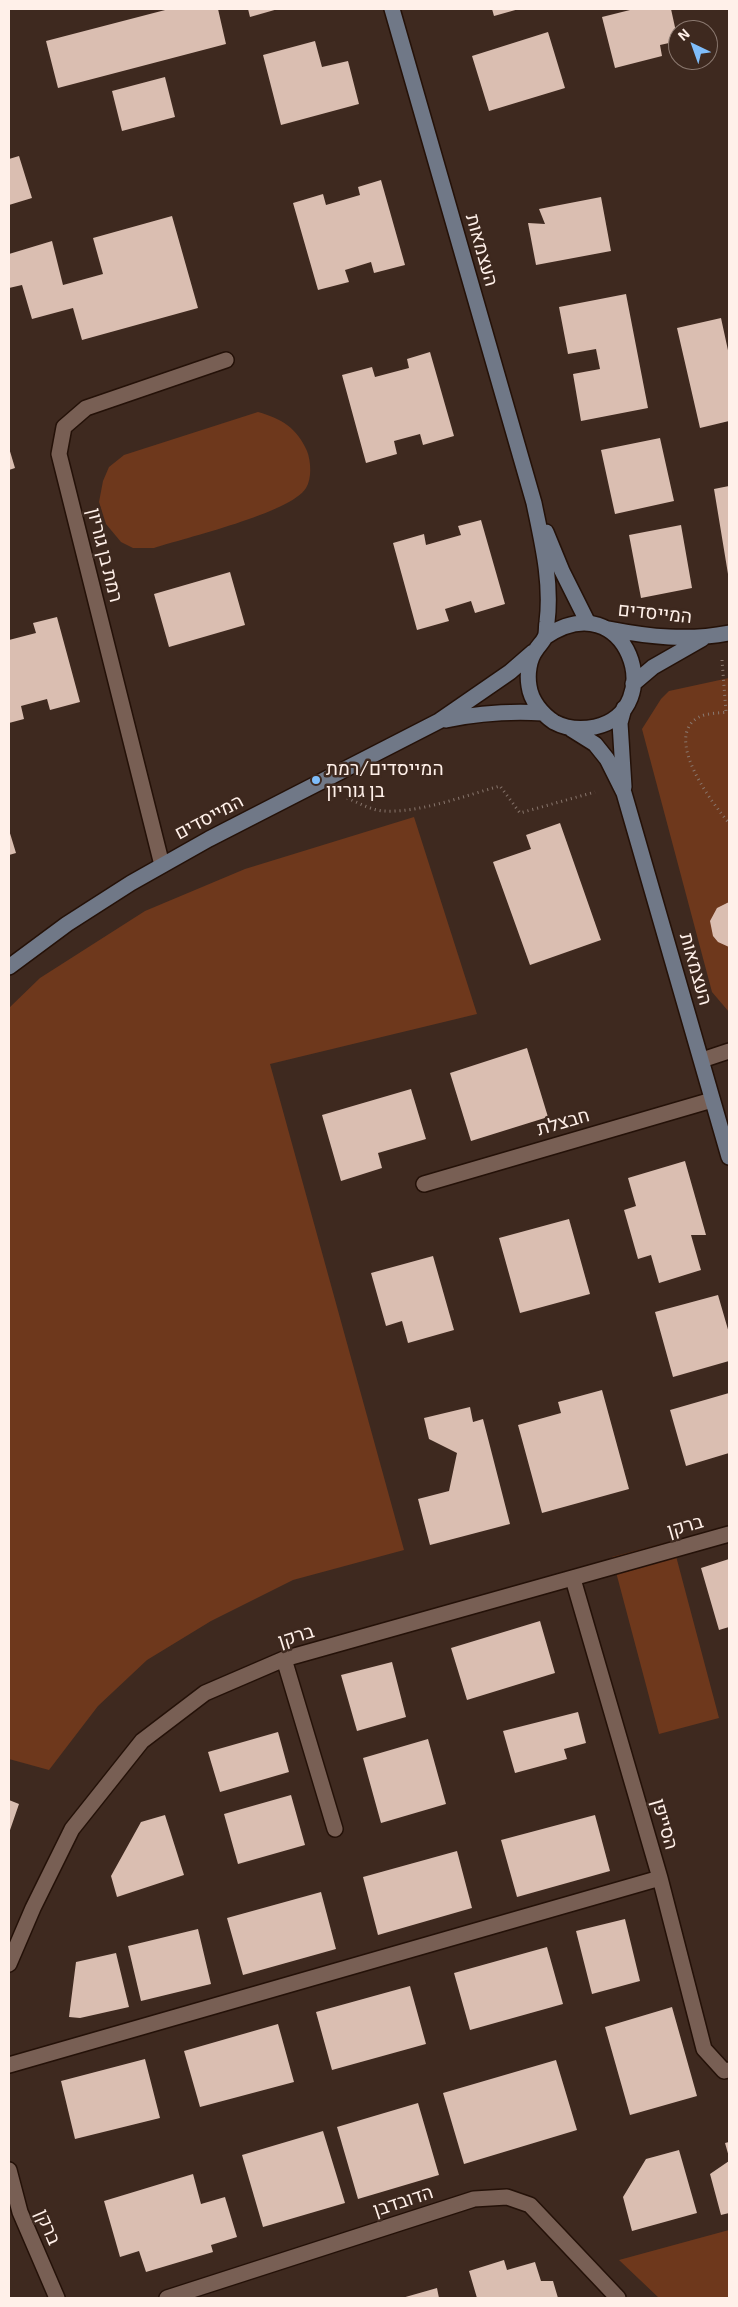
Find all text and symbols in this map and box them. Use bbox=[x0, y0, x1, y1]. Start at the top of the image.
north arrow bbox=[668, 20, 718, 70]
text: N bbox=[674, 25, 693, 44]
street label: העצמאות bbox=[461, 211, 503, 289]
street label: רמת בן גוריון bbox=[82, 506, 128, 604]
street label: המייסדים bbox=[617, 598, 693, 628]
place label: המייסדים/רמת בן גוריון bbox=[326, 758, 444, 802]
marker: המייסדים/רמת בן גוריון bbox=[310, 774, 322, 786]
street label: המייסדים bbox=[171, 789, 247, 845]
street label: העצמאות bbox=[675, 930, 717, 1008]
street label: חבצלת bbox=[534, 1104, 592, 1140]
street label: ברקן bbox=[664, 1510, 706, 1542]
street label: ברקן bbox=[275, 1620, 317, 1652]
street label: הסייפן bbox=[647, 1796, 683, 1852]
street label: הדובדבן bbox=[370, 2181, 436, 2221]
street label: ברקן bbox=[30, 2206, 66, 2248]

